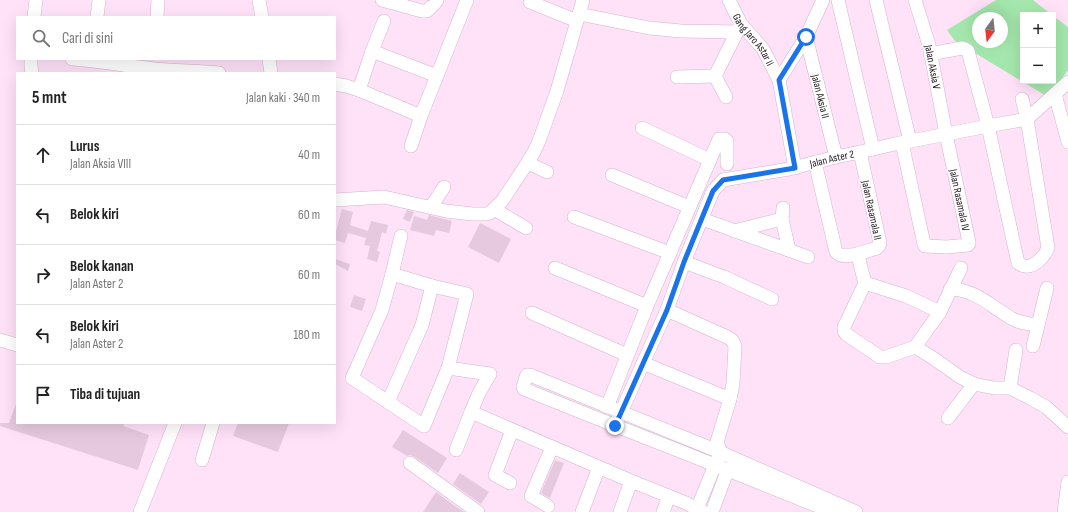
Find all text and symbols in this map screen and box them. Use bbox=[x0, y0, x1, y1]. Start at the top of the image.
street label: Gang Jaro Astar II bbox=[730, 12, 777, 68]
north arrow bbox=[972, 12, 1008, 48]
map controls bbox=[1020, 12, 1056, 84]
button: + bbox=[1020, 12, 1056, 48]
search box bbox=[16, 16, 336, 60]
icon: search bbox=[30, 27, 52, 49]
route start bbox=[797, 28, 815, 46]
text: Cari di sini bbox=[62, 29, 113, 48]
street label: Jalan Aksia V bbox=[922, 43, 943, 90]
button: − bbox=[1020, 48, 1056, 84]
street label: Jalan Aksia II bbox=[808, 72, 832, 120]
text: 5 mnt bbox=[32, 88, 67, 108]
text: Jalan kaki · 340 m bbox=[246, 90, 320, 106]
text: Lurus bbox=[70, 137, 99, 156]
icon: ahead bbox=[32, 144, 54, 166]
text: 40 m bbox=[298, 147, 320, 163]
street label: Jalan Aster 2 bbox=[807, 147, 856, 171]
text: Jalan Aksia VIII bbox=[70, 156, 131, 172]
street label: Jalan Rasamala IV bbox=[946, 167, 972, 232]
street label: Jalan Rasamala II bbox=[859, 178, 884, 241]
icon: left bbox=[32, 204, 54, 226]
text: Belok kiri bbox=[70, 205, 119, 224]
text: 60 m bbox=[298, 207, 320, 223]
text: Belok kanan bbox=[70, 257, 134, 276]
icon: right bbox=[32, 264, 54, 286]
text: 60 m bbox=[298, 267, 320, 283]
text: Jalan Aster 2 bbox=[70, 276, 123, 292]
text: Belok kiri bbox=[70, 317, 119, 336]
icon: left bbox=[32, 324, 54, 346]
text: 180 m bbox=[294, 327, 320, 343]
text: Jalan Aster 2 bbox=[70, 336, 123, 352]
icon: arrive bbox=[32, 384, 54, 406]
text: Tiba di tujuan bbox=[70, 385, 140, 404]
route end bbox=[606, 417, 624, 435]

